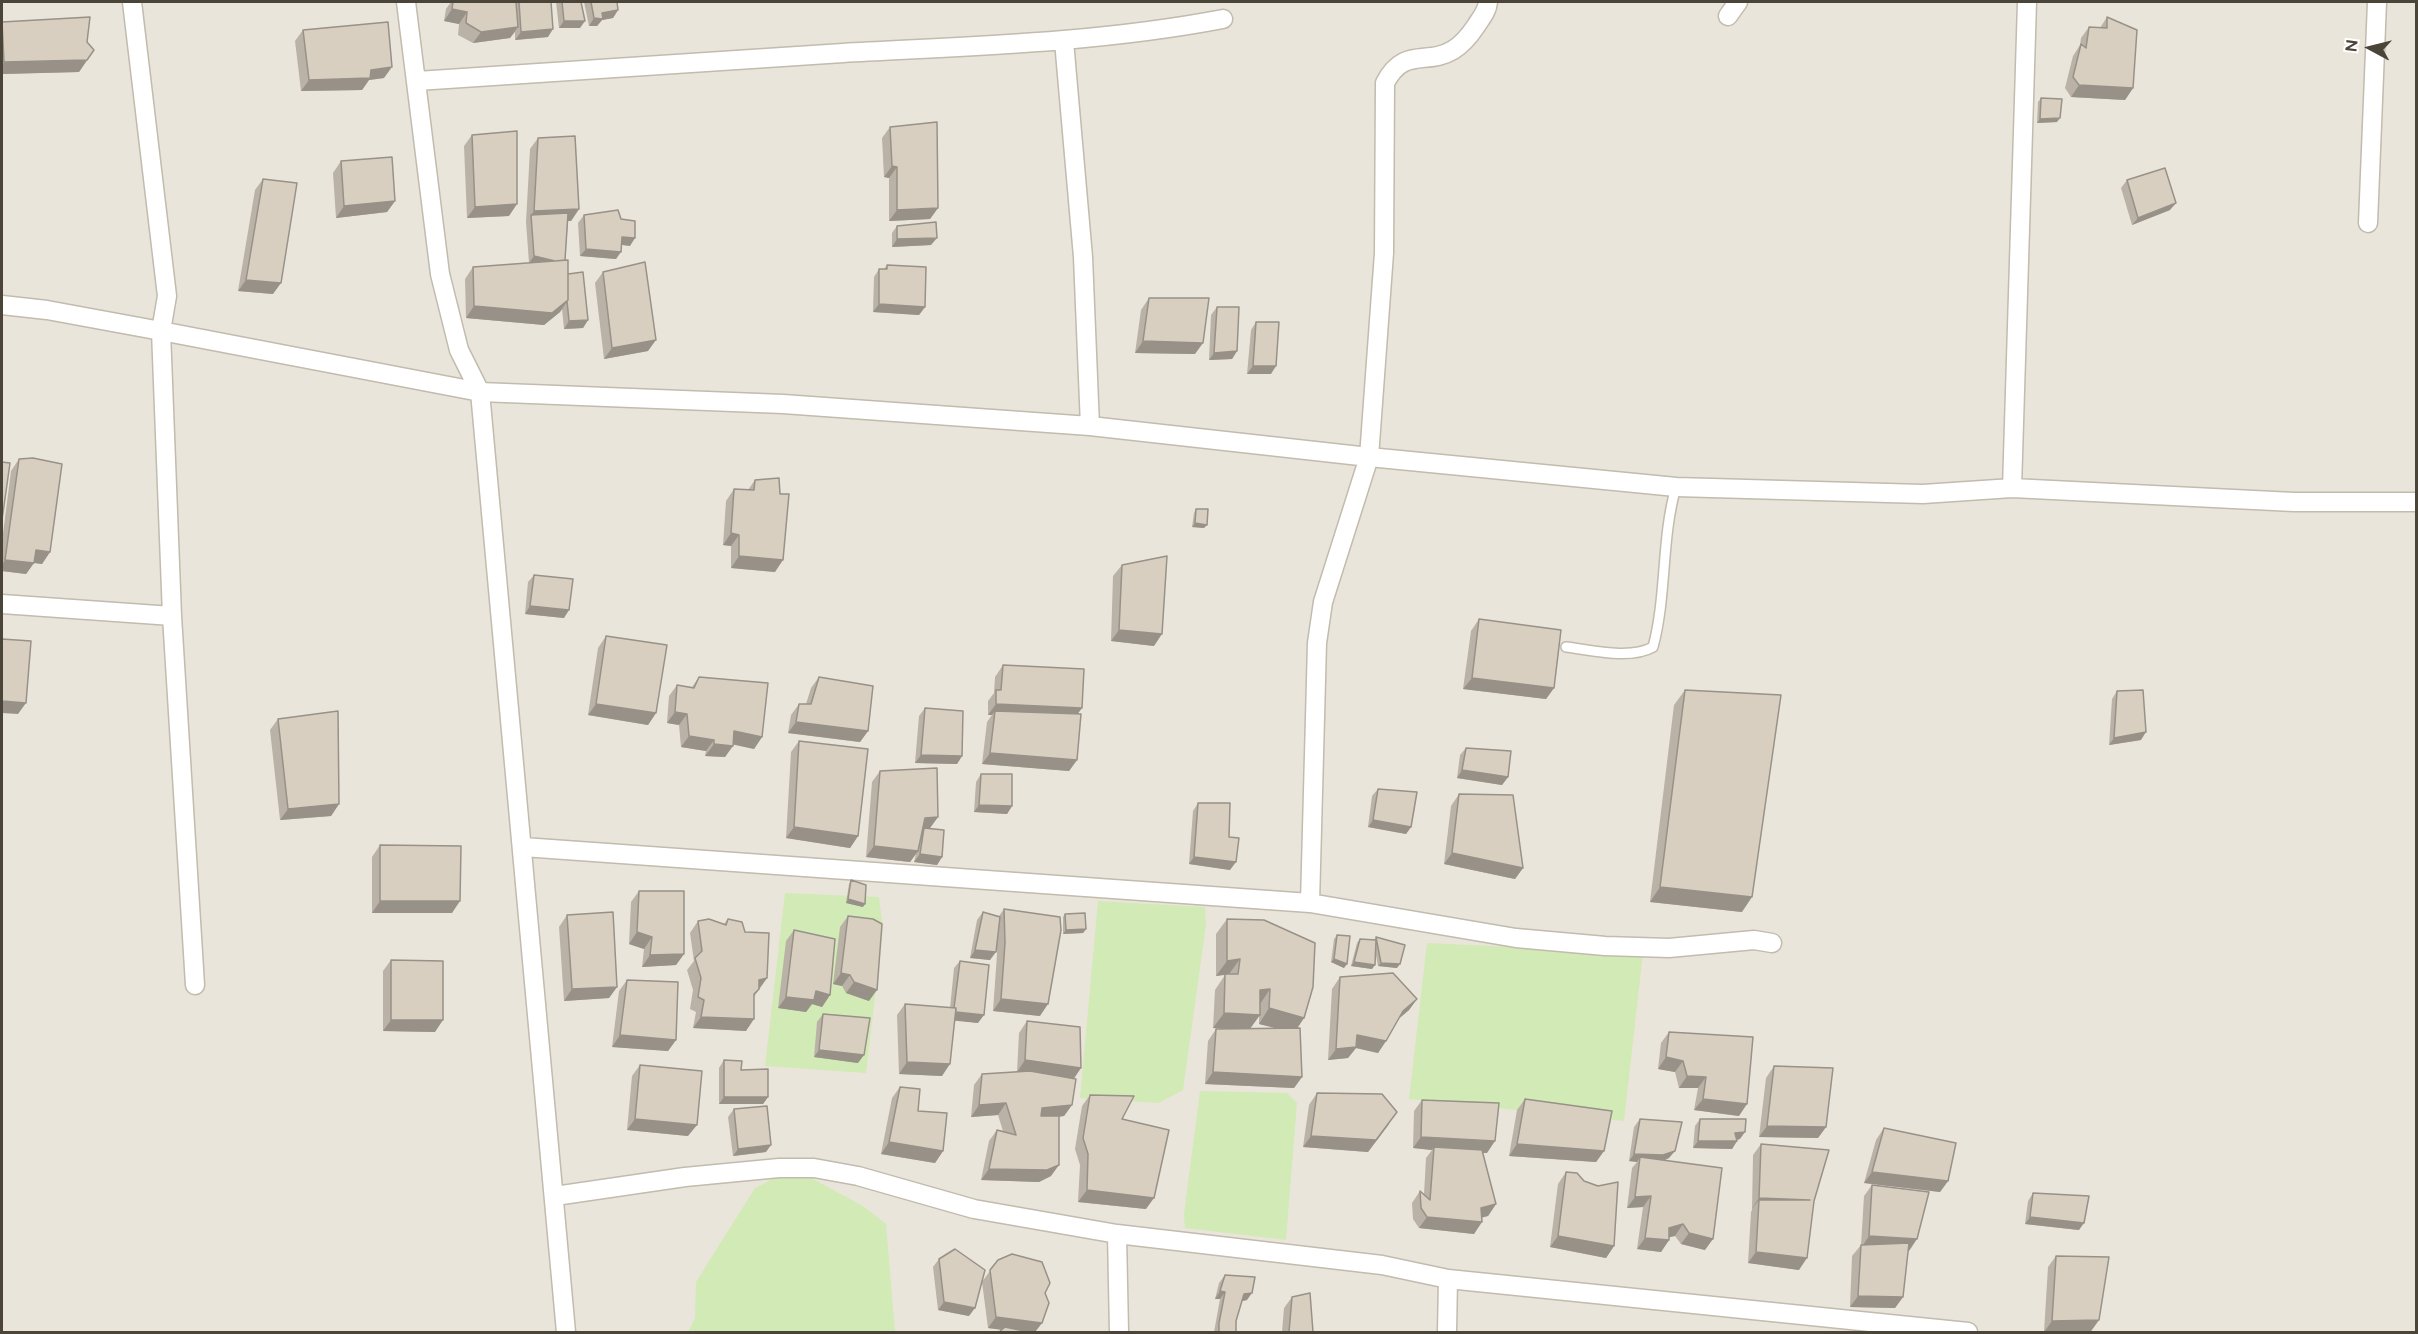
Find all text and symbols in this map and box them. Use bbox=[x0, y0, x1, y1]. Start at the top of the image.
north arrow bbox=[2340, 18, 2400, 78]
text: N bbox=[2341, 38, 2362, 53]

